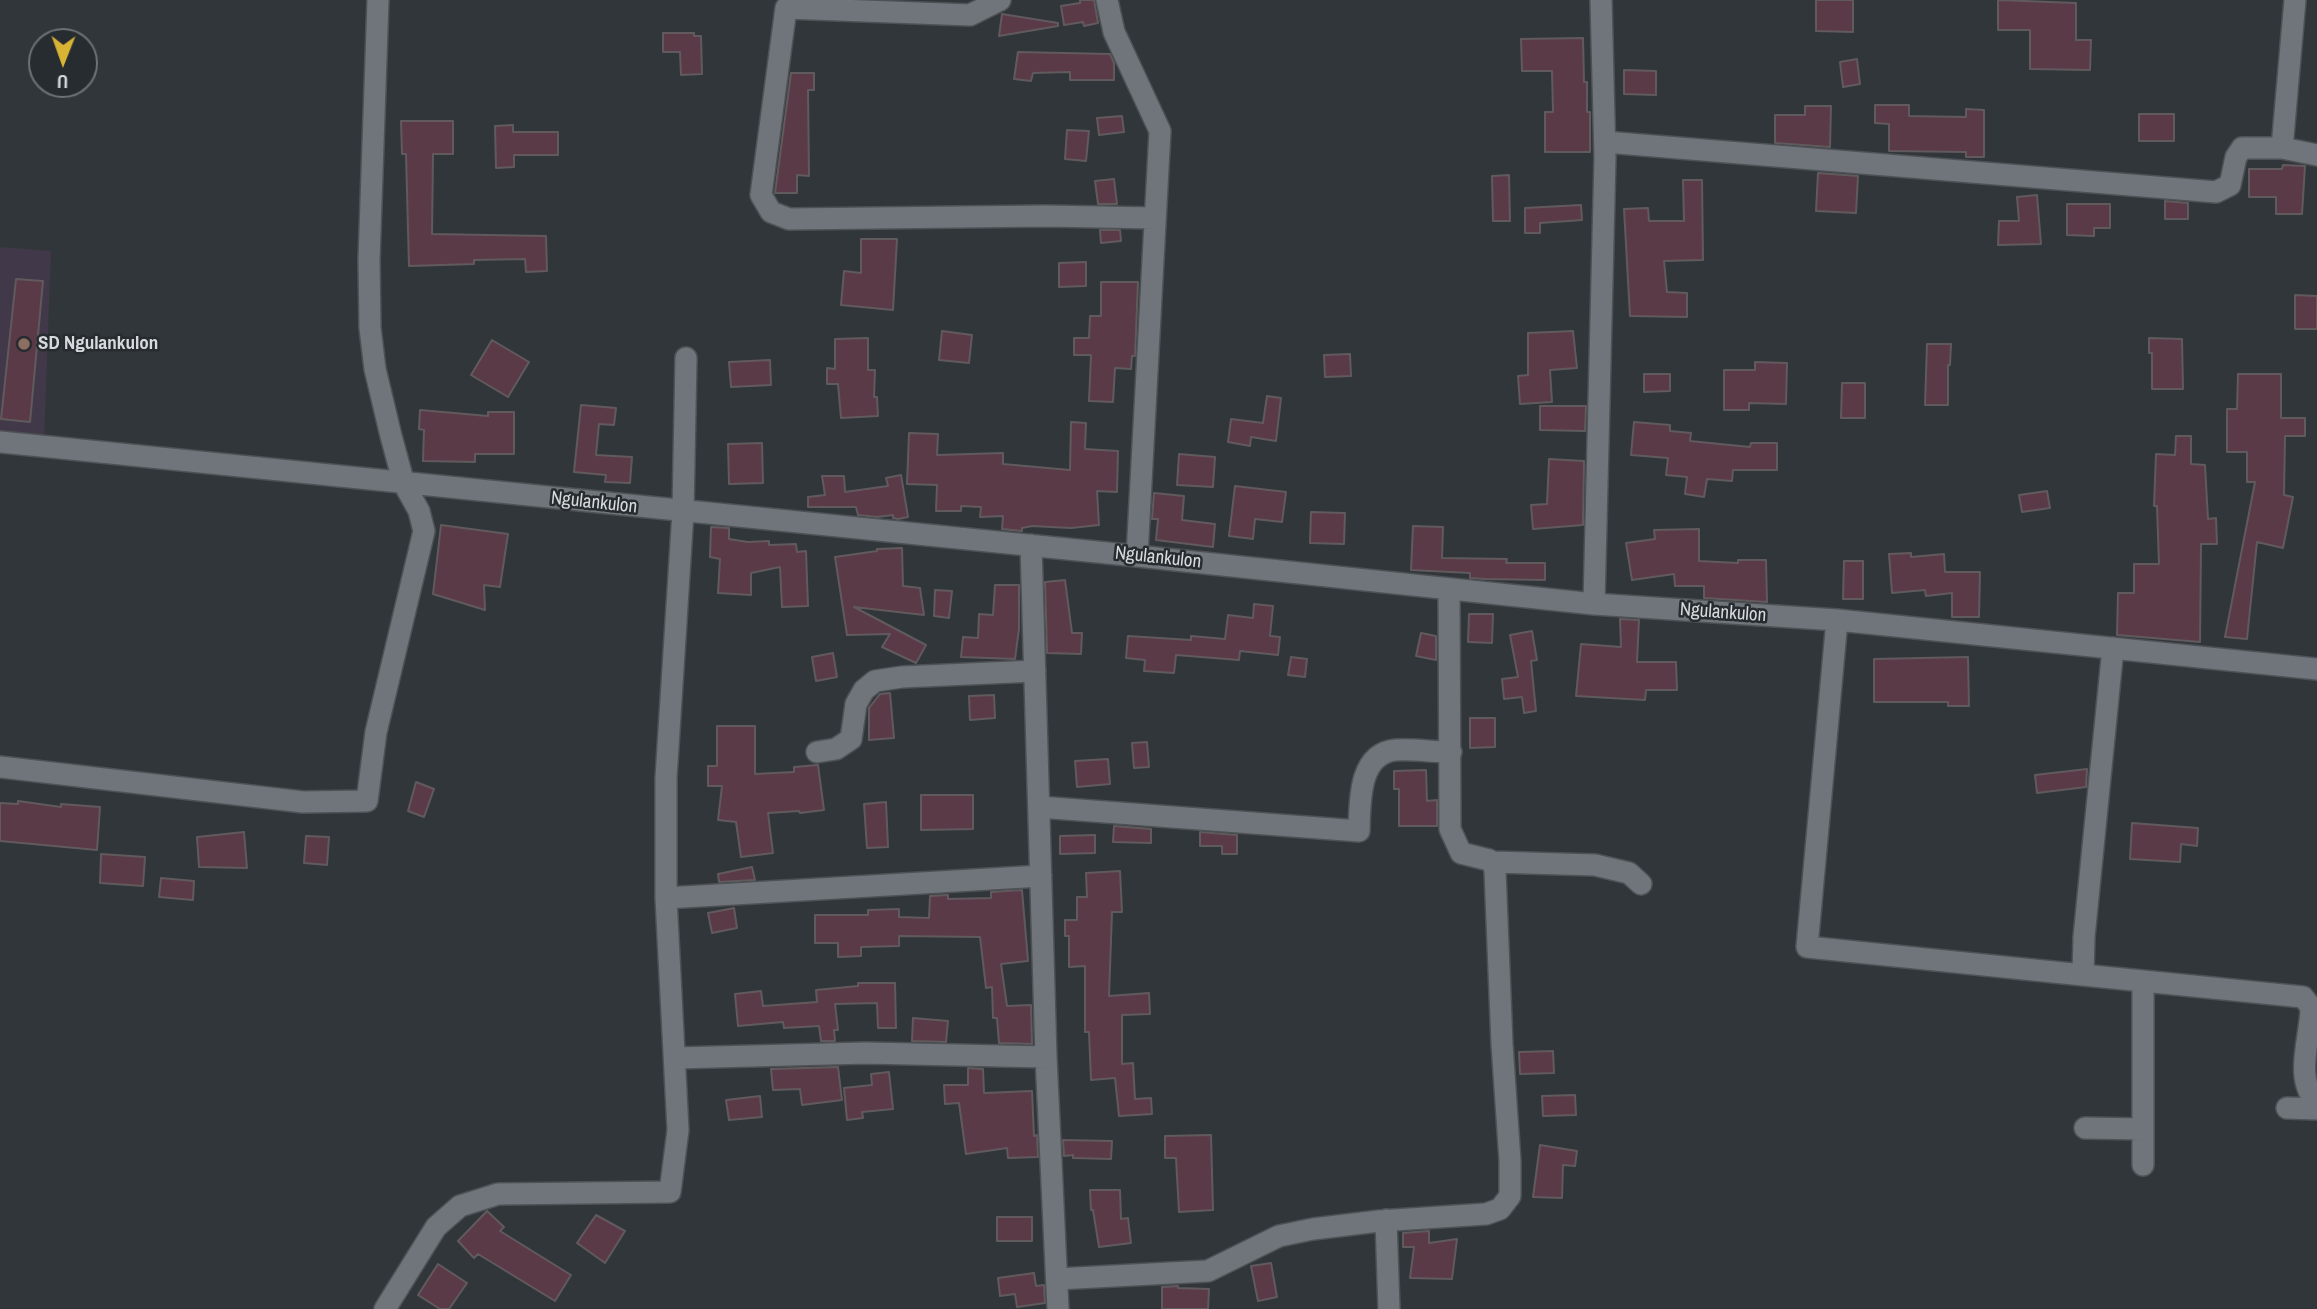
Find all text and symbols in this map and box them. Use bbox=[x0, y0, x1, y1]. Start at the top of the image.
north arrow bbox=[28, 28, 98, 98]
text: U bbox=[57, 69, 69, 95]
place label: SD Ngulankulon bbox=[38, 333, 158, 355]
marker: SD Ngulankulon bbox=[16, 336, 32, 352]
street label: Ngulankulon bbox=[550, 487, 638, 519]
street label: Ngulankulon bbox=[1114, 542, 1202, 574]
street label: Ngulankulon bbox=[1679, 599, 1767, 627]

